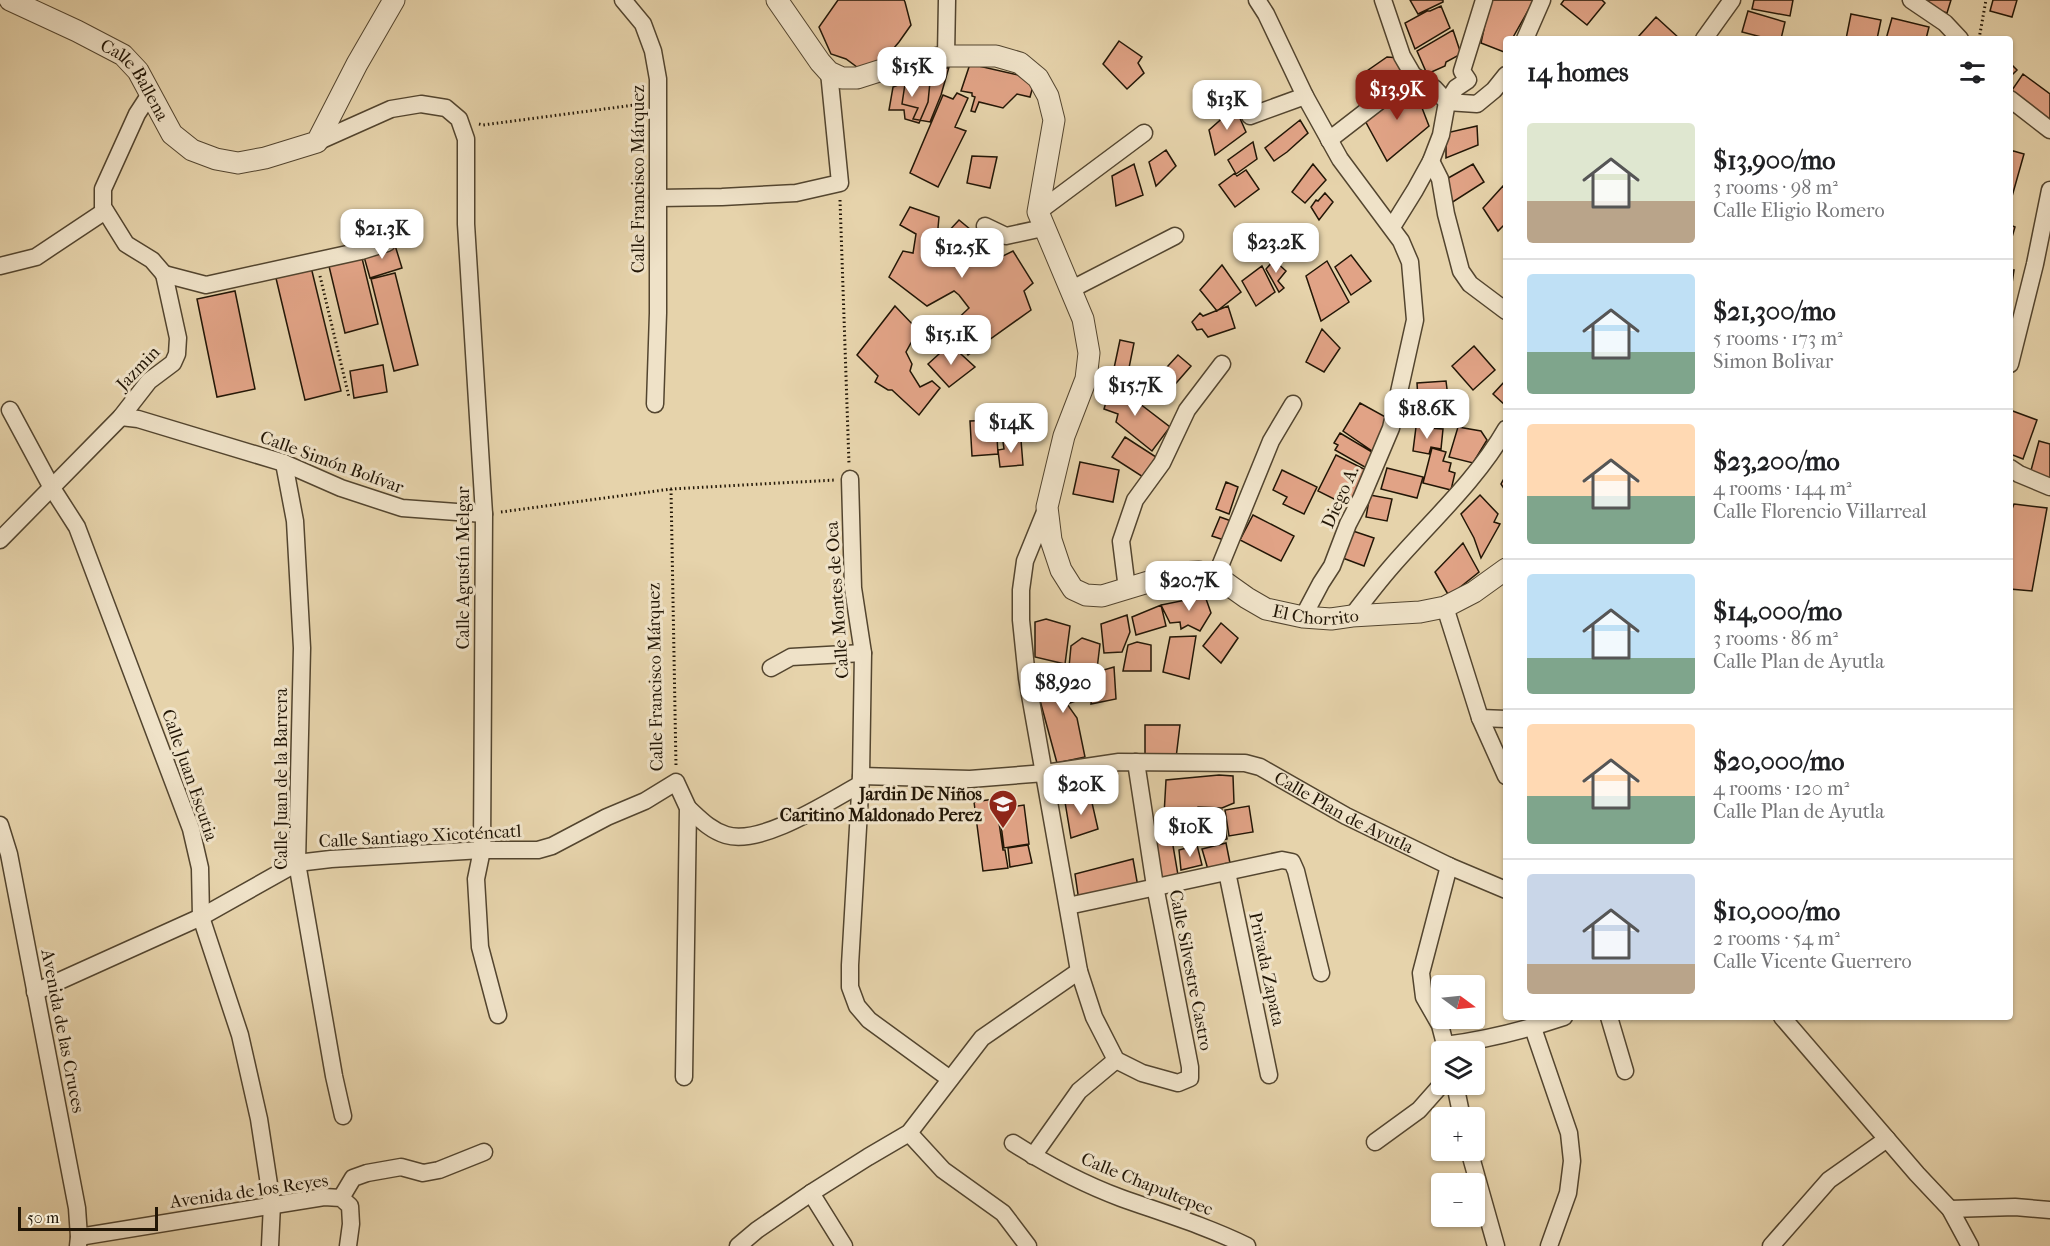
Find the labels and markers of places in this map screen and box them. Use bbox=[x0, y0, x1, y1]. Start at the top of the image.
pin: $15K bbox=[876, 47, 948, 98]
pin: $13.9K bbox=[1348, 70, 1446, 121]
pin: $13K bbox=[1191, 80, 1263, 131]
pin: $21.3K bbox=[333, 209, 431, 260]
pin: $23.2K bbox=[1227, 223, 1325, 274]
pin: $12.5K bbox=[913, 228, 1011, 279]
pin: $15.1K bbox=[902, 315, 1000, 366]
pin: $15.7K bbox=[1086, 366, 1184, 417]
pin: $18.6K bbox=[1378, 389, 1476, 440]
pin: $14K bbox=[975, 403, 1047, 454]
pin: $20.7K bbox=[1140, 561, 1238, 612]
pin: $8,920 bbox=[1014, 663, 1112, 714]
pin: $20K bbox=[1045, 765, 1117, 816]
place label: Jardin De Niños Caritino Maldonado Perez bbox=[780, 784, 982, 826]
school or university icon: Jardin De Niños Caritino Maldonado Perez bbox=[987, 788, 1019, 830]
pin: $10K bbox=[1154, 807, 1226, 858]

